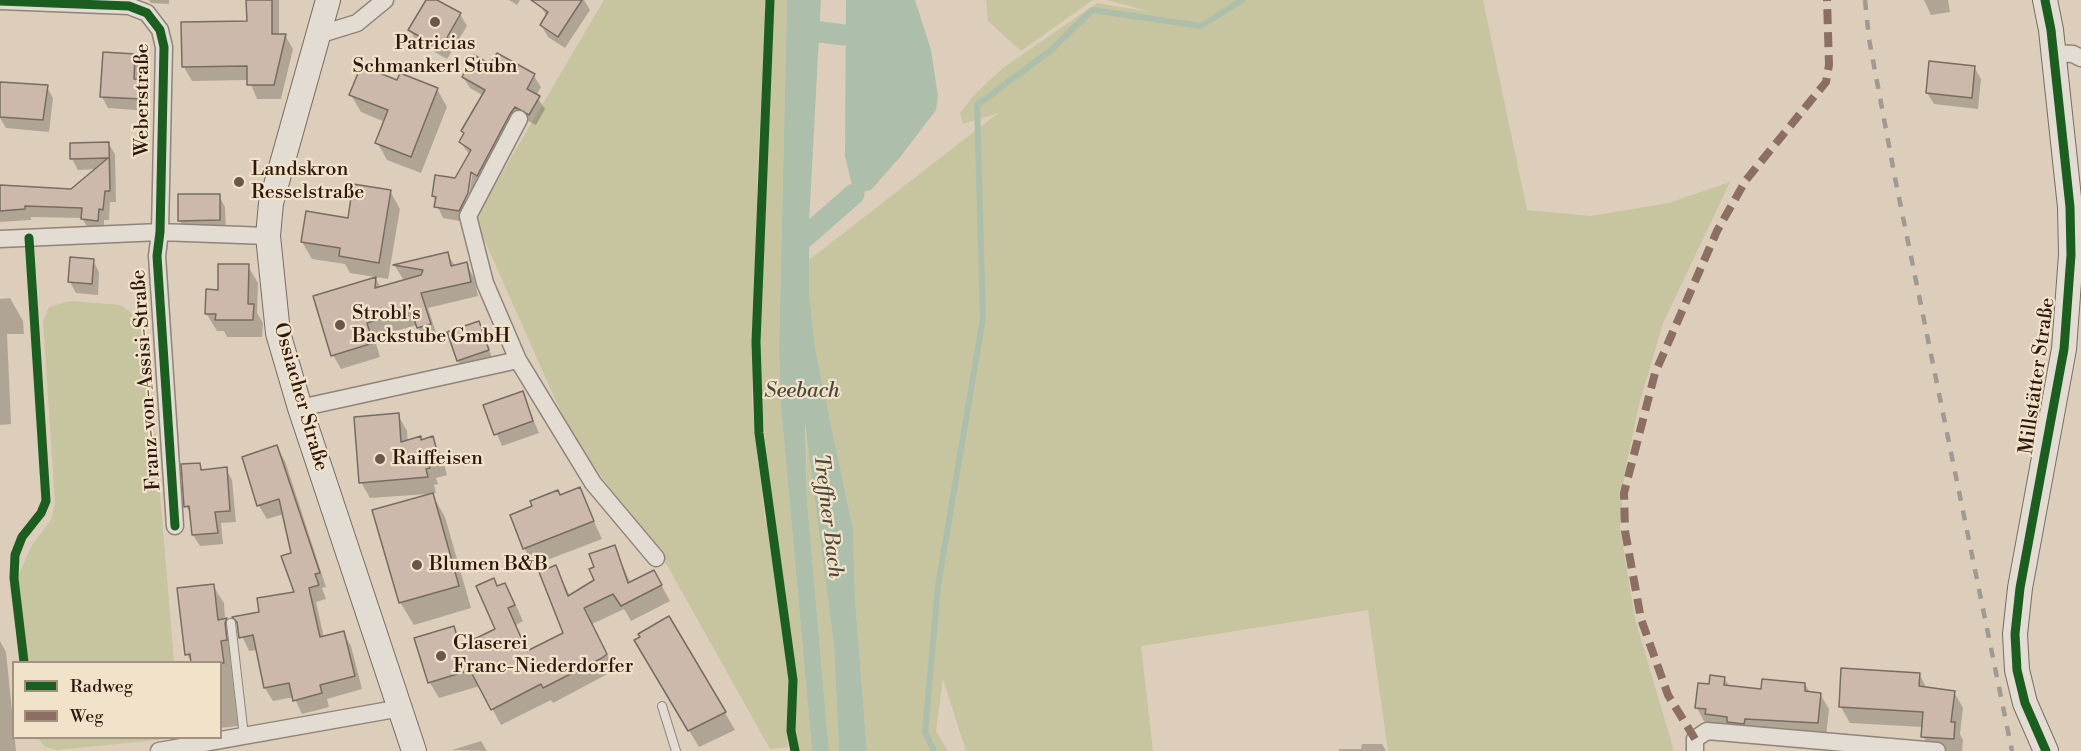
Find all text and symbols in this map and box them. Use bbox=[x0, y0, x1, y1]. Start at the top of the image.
marker: Patricias Schmankerl Stubn bbox=[428, 15, 442, 29]
place label: Patricias Schmankerl Stubn bbox=[353, 32, 517, 79]
street label: Weberstraße bbox=[131, 43, 155, 157]
place label: Landskron Resselstraße bbox=[251, 158, 364, 205]
marker: Landskron Resselstraße bbox=[232, 175, 246, 189]
street label: Franz-von-Assisi-Straße bbox=[127, 269, 167, 491]
street label: Millstätter Straße bbox=[2015, 296, 2061, 456]
place label: Strobl's Backstube GmbH bbox=[352, 302, 510, 349]
marker: Strobl's Backstube GmbH bbox=[333, 318, 347, 332]
street label: Ossiacher Straße bbox=[267, 320, 333, 474]
water label: Seebach bbox=[764, 379, 840, 405]
place label: Raiffeisen bbox=[392, 447, 483, 471]
marker: Raiffeisen bbox=[373, 452, 387, 466]
water label: Treffner Bach bbox=[807, 453, 847, 579]
place label: Blumen B&B bbox=[429, 553, 548, 577]
marker: Blumen B&B bbox=[410, 558, 424, 572]
place label: Glaserei Franc-Niederdorfer bbox=[453, 632, 633, 679]
marker: Glaserei Franc-Niederdorfer bbox=[434, 649, 448, 663]
legend bbox=[12, 661, 222, 739]
text: Radweg bbox=[70, 675, 133, 698]
text: Weg bbox=[70, 705, 104, 728]

